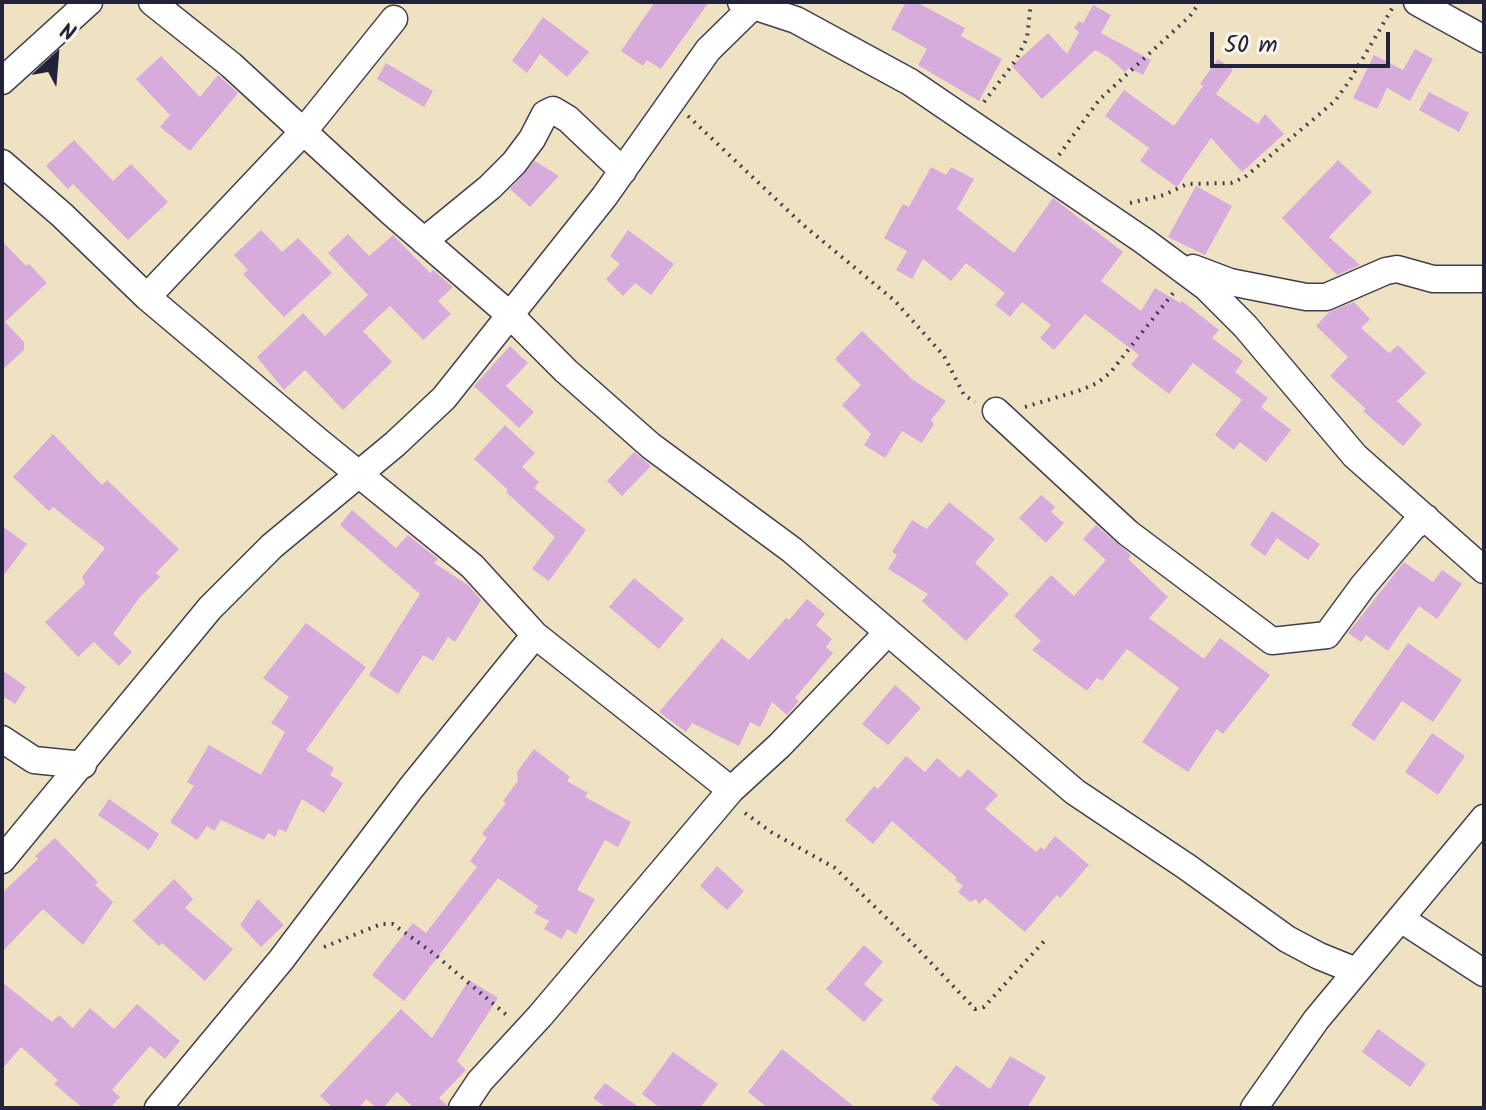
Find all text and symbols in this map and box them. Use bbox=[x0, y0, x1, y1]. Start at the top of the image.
text: N bbox=[53, 15, 81, 53]
north arrow bbox=[16, 16, 96, 96]
scale bar bbox=[1214, 16, 1394, 66]
text: 50 m bbox=[1224, 26, 1278, 65]

